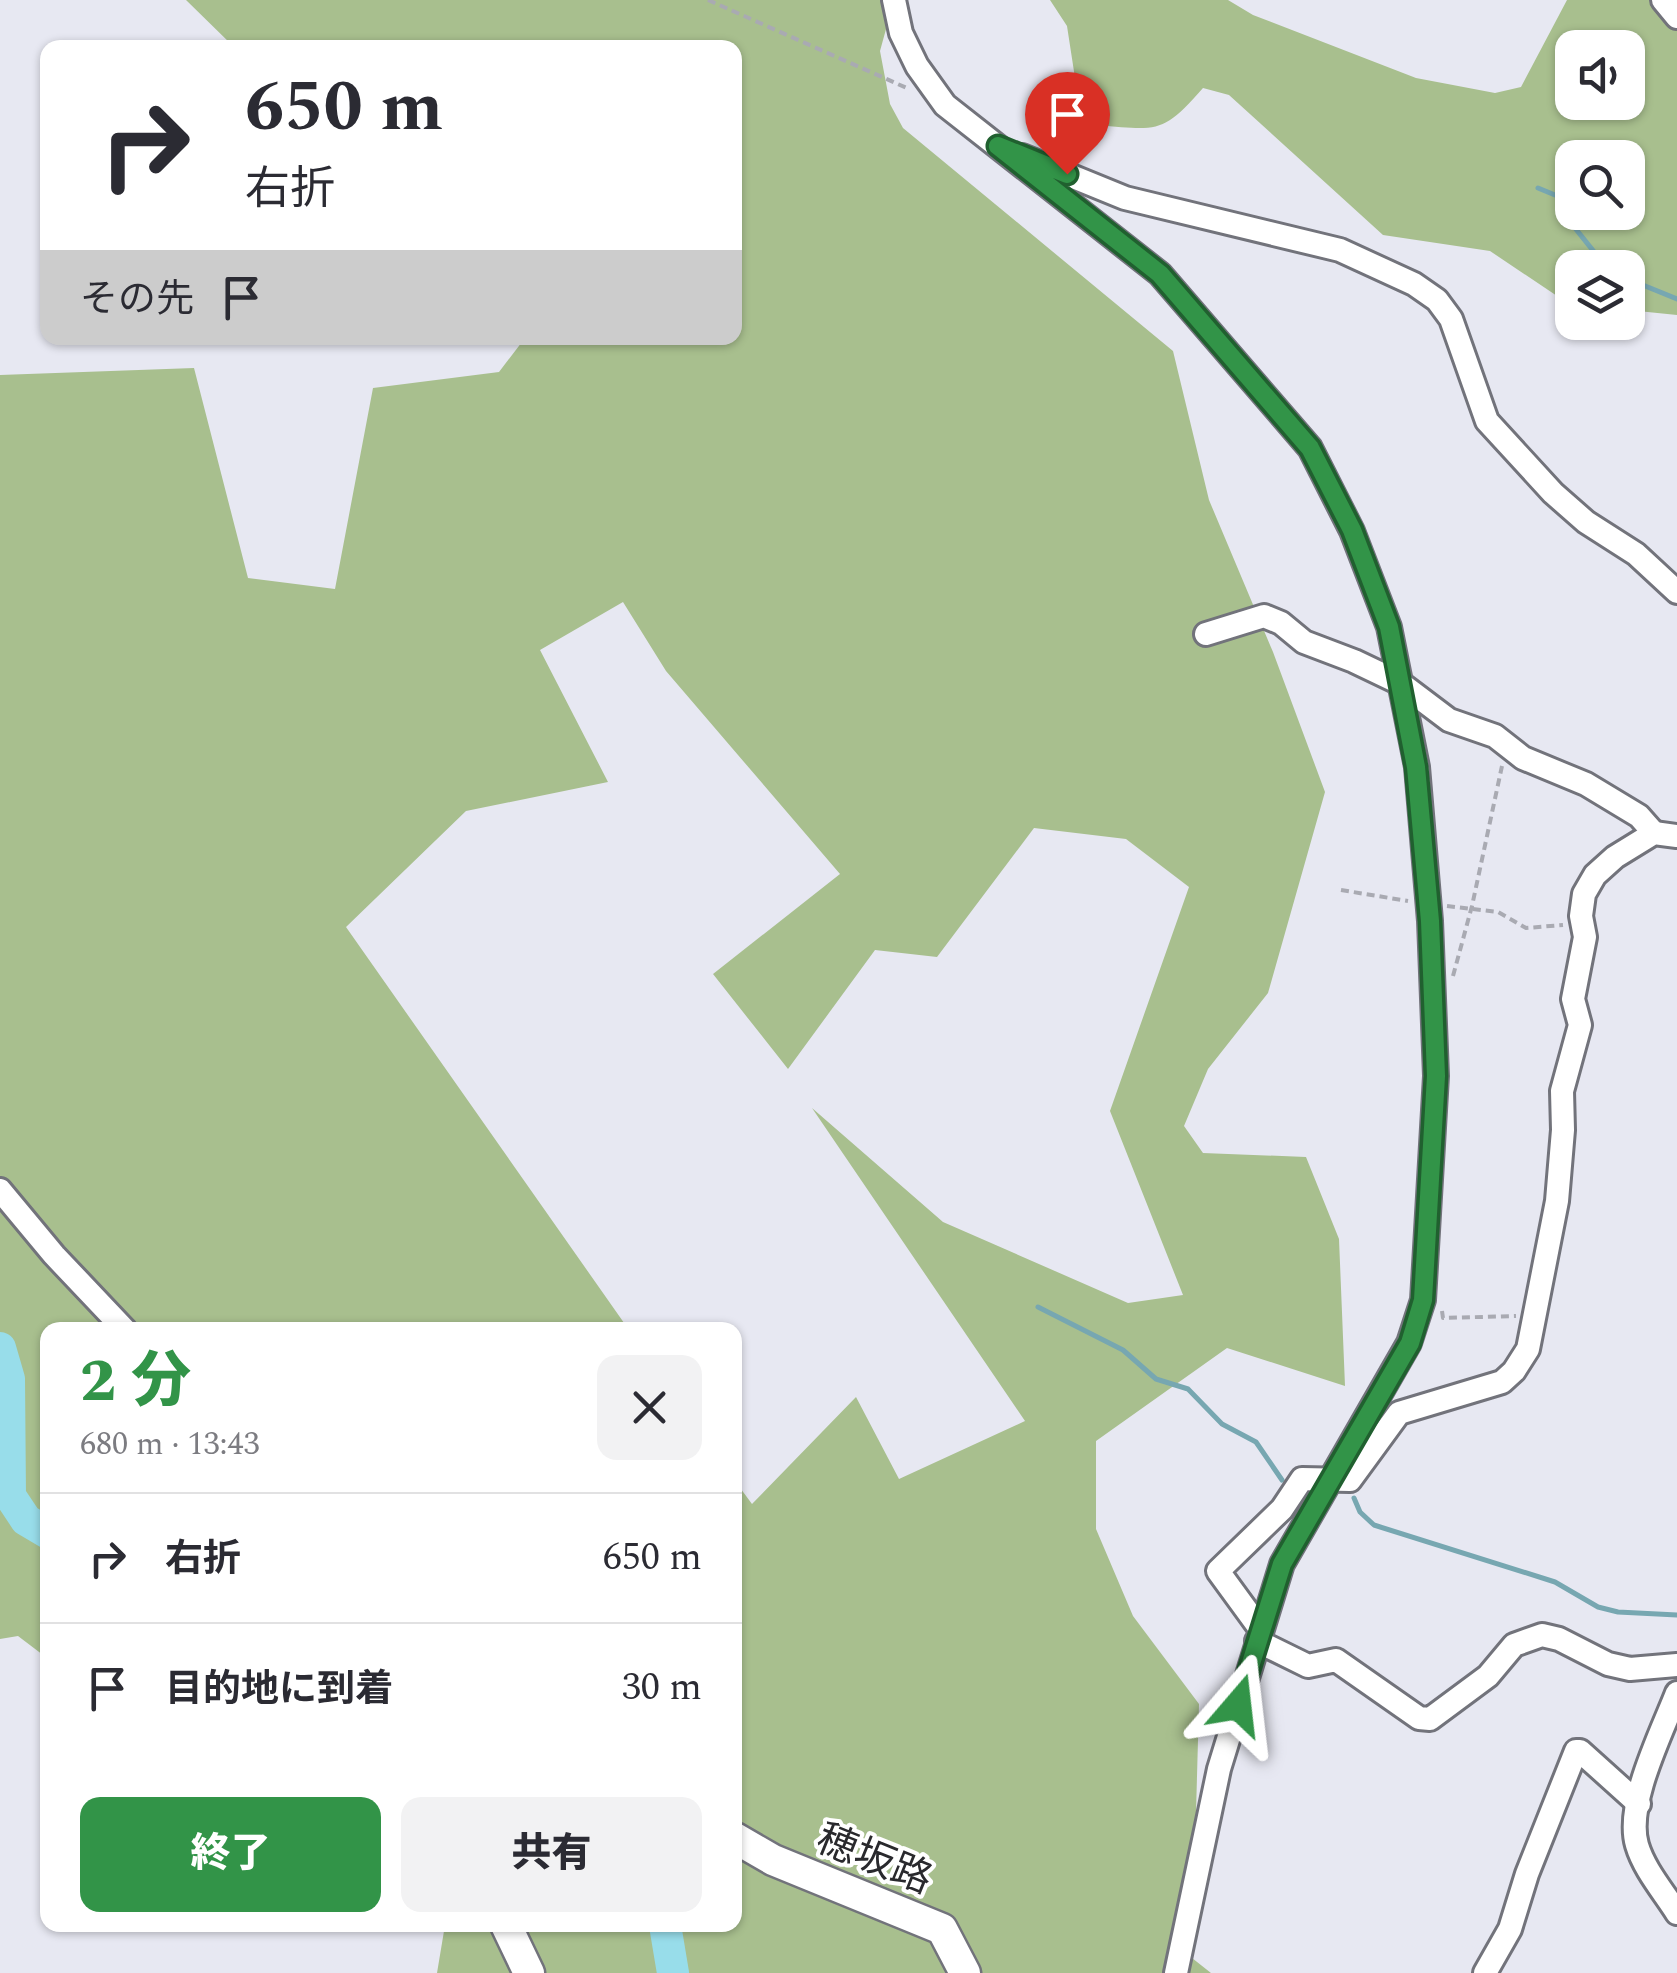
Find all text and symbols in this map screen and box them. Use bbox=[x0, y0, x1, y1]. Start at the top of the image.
map controls bbox=[1555, 30, 1645, 340]
button: sound bbox=[1555, 30, 1645, 120]
text: 650 m bbox=[245, 55, 443, 161]
pin bbox=[1025, 72, 1110, 175]
icon: right bbox=[80, 80, 210, 210]
icon: arrive bbox=[1040, 87, 1095, 142]
button: search bbox=[1555, 140, 1645, 230]
text: 右折 bbox=[245, 155, 335, 224]
button: layers bbox=[1555, 250, 1645, 340]
icon: arrive bbox=[214, 270, 269, 325]
text: その先 bbox=[80, 271, 194, 329]
text: 2 分 bbox=[80, 1336, 191, 1428]
button: close bbox=[597, 1355, 702, 1460]
text: 680 m · 13:43 bbox=[80, 1420, 260, 1469]
text: 650 m bbox=[603, 1529, 702, 1587]
icon: right bbox=[80, 1531, 135, 1586]
text: 右折 bbox=[165, 1531, 241, 1589]
position arrow bbox=[1186, 1653, 1290, 1757]
text: 30 m bbox=[622, 1659, 702, 1717]
icon: arrive bbox=[80, 1661, 135, 1716]
text: 目的地に到着 bbox=[165, 1661, 393, 1719]
button: 終了 bbox=[80, 1797, 381, 1912]
button: 共有 bbox=[401, 1797, 702, 1912]
street label: 穂坂路 bbox=[807, 1810, 941, 1911]

